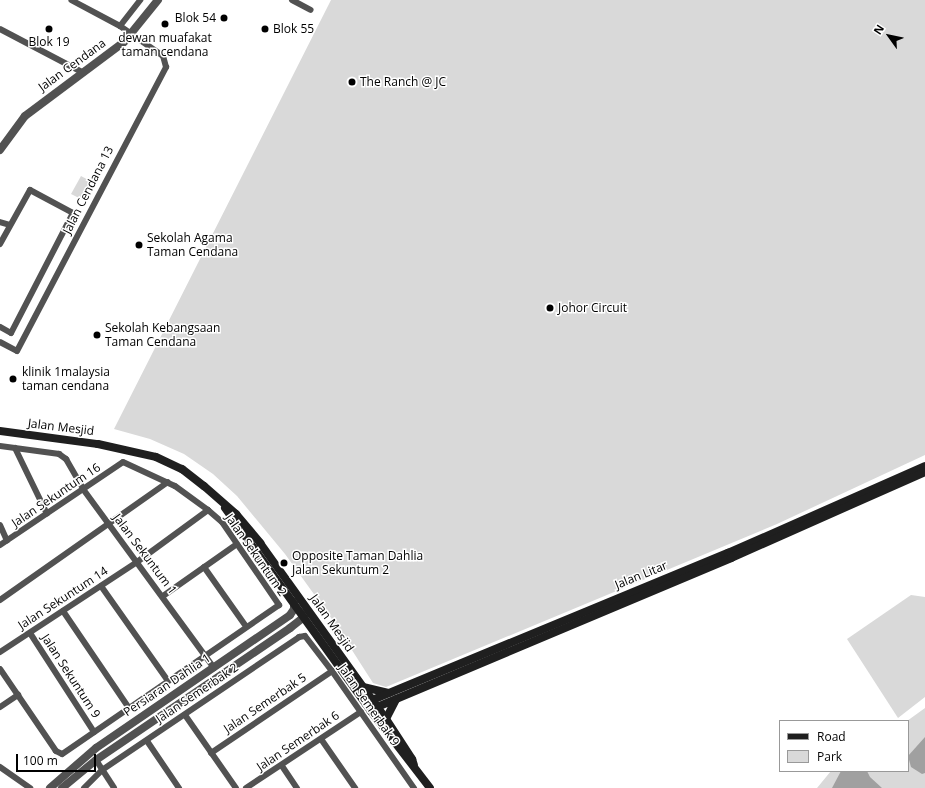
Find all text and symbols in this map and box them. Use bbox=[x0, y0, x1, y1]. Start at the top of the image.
place label: Blok 54 bbox=[175, 11, 216, 25]
marker: Blok 54 bbox=[219, 13, 229, 23]
north arrow bbox=[869, 16, 909, 56]
marker: dewan muafakat taman cendana bbox=[160, 19, 170, 29]
text: N bbox=[870, 21, 887, 37]
place label: Blok 55 bbox=[273, 22, 314, 36]
marker: Blok 19 bbox=[44, 24, 54, 34]
marker: Blok 55 bbox=[260, 24, 270, 34]
place label: dewan muafakat taman cendana bbox=[118, 31, 212, 59]
place label: Blok 19 bbox=[28, 35, 70, 49]
street label: Jalan Cendana bbox=[36, 36, 108, 94]
place label: The Ranch @ JC bbox=[360, 75, 446, 89]
marker: The Ranch @ JC bbox=[347, 77, 357, 87]
street label: Jalan Cendana 13 bbox=[60, 144, 116, 236]
place label: Sekolah Agama Taman Cendana bbox=[147, 231, 238, 259]
marker: Sekolah Agama Taman Cendana bbox=[134, 240, 144, 250]
place label: Johor Circuit bbox=[558, 301, 627, 315]
marker: Johor Circuit bbox=[545, 303, 555, 313]
place label: Sekolah Kebangsaan Taman Cendana bbox=[105, 321, 220, 349]
marker: Sekolah Kebangsaan Taman Cendana bbox=[92, 330, 102, 340]
place label: klinik 1malaysia taman cendana bbox=[22, 365, 110, 393]
marker: klinik 1malaysia taman cendana bbox=[7, 373, 19, 385]
street label: Jalan Mesjid bbox=[27, 416, 95, 438]
street label: Jalan Sekuntum 16 bbox=[9, 460, 103, 530]
street label: Jalan Sekuntum 1 bbox=[110, 511, 180, 597]
street label: Jalan Sekuntum 2 bbox=[222, 511, 290, 599]
place label: Opposite Taman Dahlia Jalan Sekuntum 2 bbox=[292, 549, 423, 577]
marker: Opposite Taman Dahlia Jalan Sekuntum 2 bbox=[279, 558, 289, 568]
street label: Jalan Litar bbox=[613, 558, 669, 592]
street label: Jalan Sekuntum 14 bbox=[15, 564, 111, 632]
street label: Jalan Mesjid bbox=[307, 592, 357, 654]
street label: Jalan Sekuntum 9 bbox=[39, 631, 103, 721]
street label: Persiaran Dahlia 1 bbox=[121, 651, 213, 719]
street label: Jalan Semerbak 2 bbox=[153, 660, 241, 726]
street label: Jalan Semerbak 9 bbox=[335, 661, 403, 749]
street label: Jalan Semerbak 5 bbox=[221, 670, 309, 736]
street label: Jalan Semerbak 6 bbox=[254, 708, 342, 774]
legend bbox=[779, 720, 909, 772]
text: Road bbox=[817, 728, 846, 745]
scale bar bbox=[18, 746, 98, 772]
text: Park bbox=[817, 748, 842, 765]
text: 100 m bbox=[23, 752, 58, 769]

